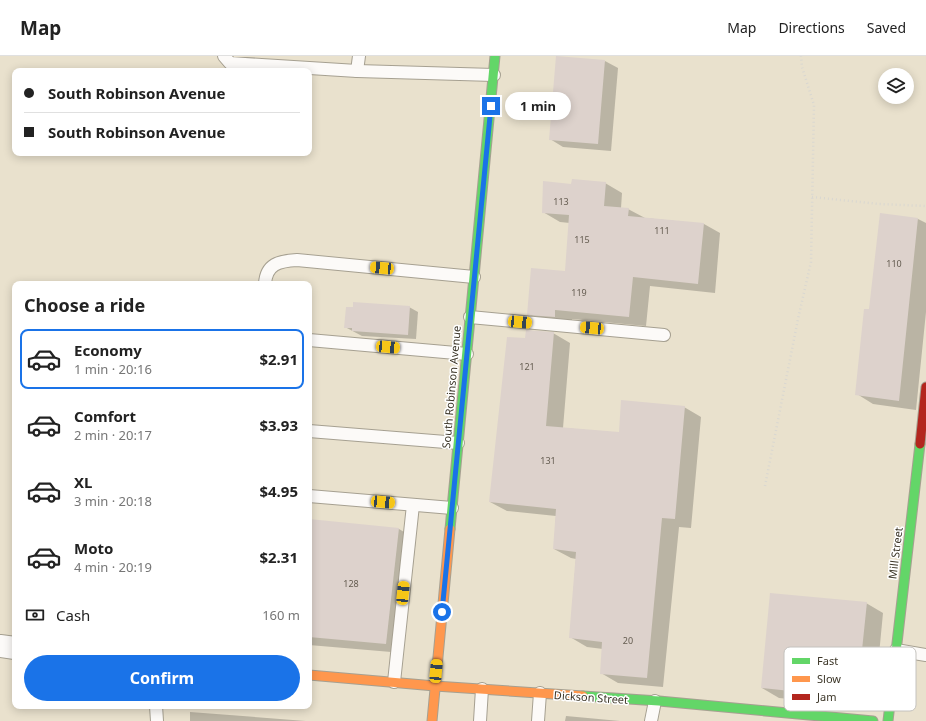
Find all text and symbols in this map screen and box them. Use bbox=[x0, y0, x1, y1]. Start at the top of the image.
text: Map bbox=[20, 15, 61, 41]
text: Map bbox=[727, 18, 756, 37]
text: Directions bbox=[778, 18, 845, 37]
text: Saved bbox=[867, 18, 906, 37]
map controls bbox=[878, 68, 914, 104]
button: layers bbox=[878, 68, 914, 104]
text: South Robinson Avenue bbox=[48, 83, 225, 103]
callout: 1 min bbox=[505, 92, 571, 120]
route end bbox=[482, 97, 500, 115]
text: 1 min bbox=[520, 97, 556, 115]
text: South Robinson Avenue bbox=[48, 122, 225, 142]
house number: 113 bbox=[553, 195, 569, 208]
house number: 111 bbox=[654, 224, 670, 237]
house number: 115 bbox=[574, 233, 590, 246]
house number: 110 bbox=[886, 257, 902, 270]
car bbox=[370, 261, 394, 275]
house number: 119 bbox=[571, 286, 587, 299]
text: Choose a ride bbox=[24, 293, 145, 317]
car bbox=[508, 315, 532, 329]
car bbox=[580, 321, 604, 335]
street label: South Robinson Avenue bbox=[438, 325, 464, 449]
text: Economy bbox=[74, 340, 142, 360]
car bbox=[376, 340, 400, 354]
icon: car bbox=[26, 341, 62, 377]
text: $2.91 bbox=[259, 349, 298, 369]
text: 1 min · 20:16 bbox=[74, 360, 152, 378]
house number: 121 bbox=[519, 360, 535, 373]
text: Comfort bbox=[74, 406, 136, 426]
icon: car bbox=[26, 407, 62, 443]
text: $3.93 bbox=[259, 415, 298, 435]
text: 2 min · 20:17 bbox=[74, 426, 152, 444]
house number: 131 bbox=[540, 454, 556, 467]
text: XL bbox=[74, 472, 92, 492]
icon: car bbox=[26, 473, 62, 509]
text: $4.95 bbox=[259, 481, 298, 501]
text: 3 min · 20:18 bbox=[74, 492, 152, 510]
car bbox=[371, 495, 395, 509]
street label: Mill Street bbox=[884, 526, 906, 580]
text: Moto bbox=[74, 538, 113, 558]
icon: car bbox=[26, 539, 62, 575]
text: $2.31 bbox=[259, 547, 298, 567]
text: 4 min · 20:19 bbox=[74, 558, 152, 576]
house number: 128 bbox=[343, 577, 359, 590]
car bbox=[396, 580, 410, 606]
route start bbox=[433, 603, 451, 621]
icon: cash bbox=[24, 604, 46, 626]
text: Cash bbox=[56, 605, 90, 625]
text: 160 m bbox=[262, 606, 300, 624]
house number: 20 bbox=[623, 634, 633, 647]
legend bbox=[784, 647, 916, 711]
text: Fast bbox=[817, 653, 838, 668]
button: Confirm bbox=[24, 655, 300, 701]
car bbox=[429, 659, 443, 683]
text: Slow bbox=[817, 671, 841, 686]
street label: Dickson Street bbox=[553, 687, 629, 707]
text: Jam bbox=[816, 689, 836, 704]

